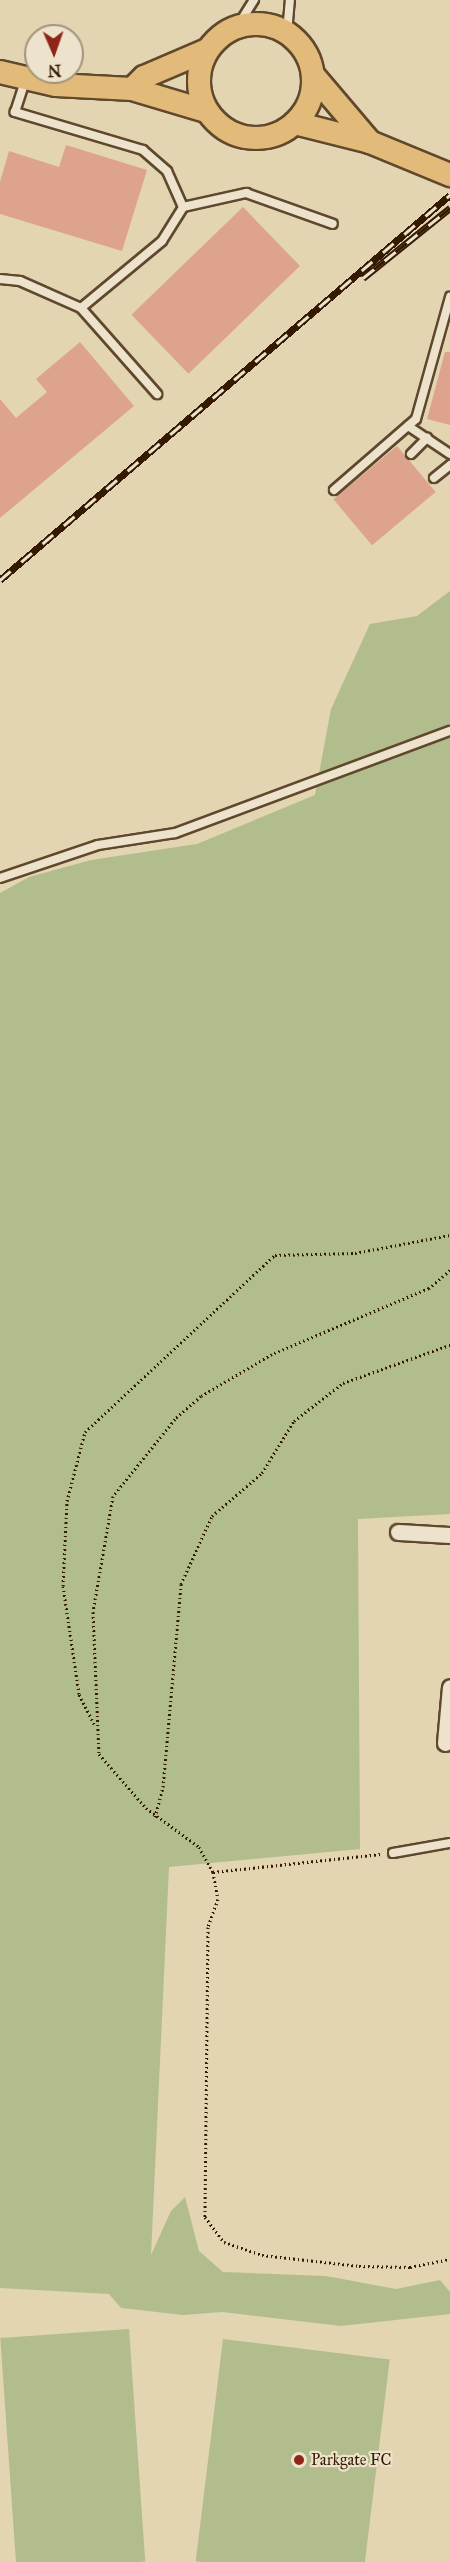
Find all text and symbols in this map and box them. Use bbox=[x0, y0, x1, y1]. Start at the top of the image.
north arrow bbox=[24, 24, 84, 84]
text: N bbox=[47, 61, 62, 80]
place label: Parkgate FC bbox=[311, 2450, 391, 2470]
marker: Parkgate FC bbox=[292, 2453, 306, 2467]

